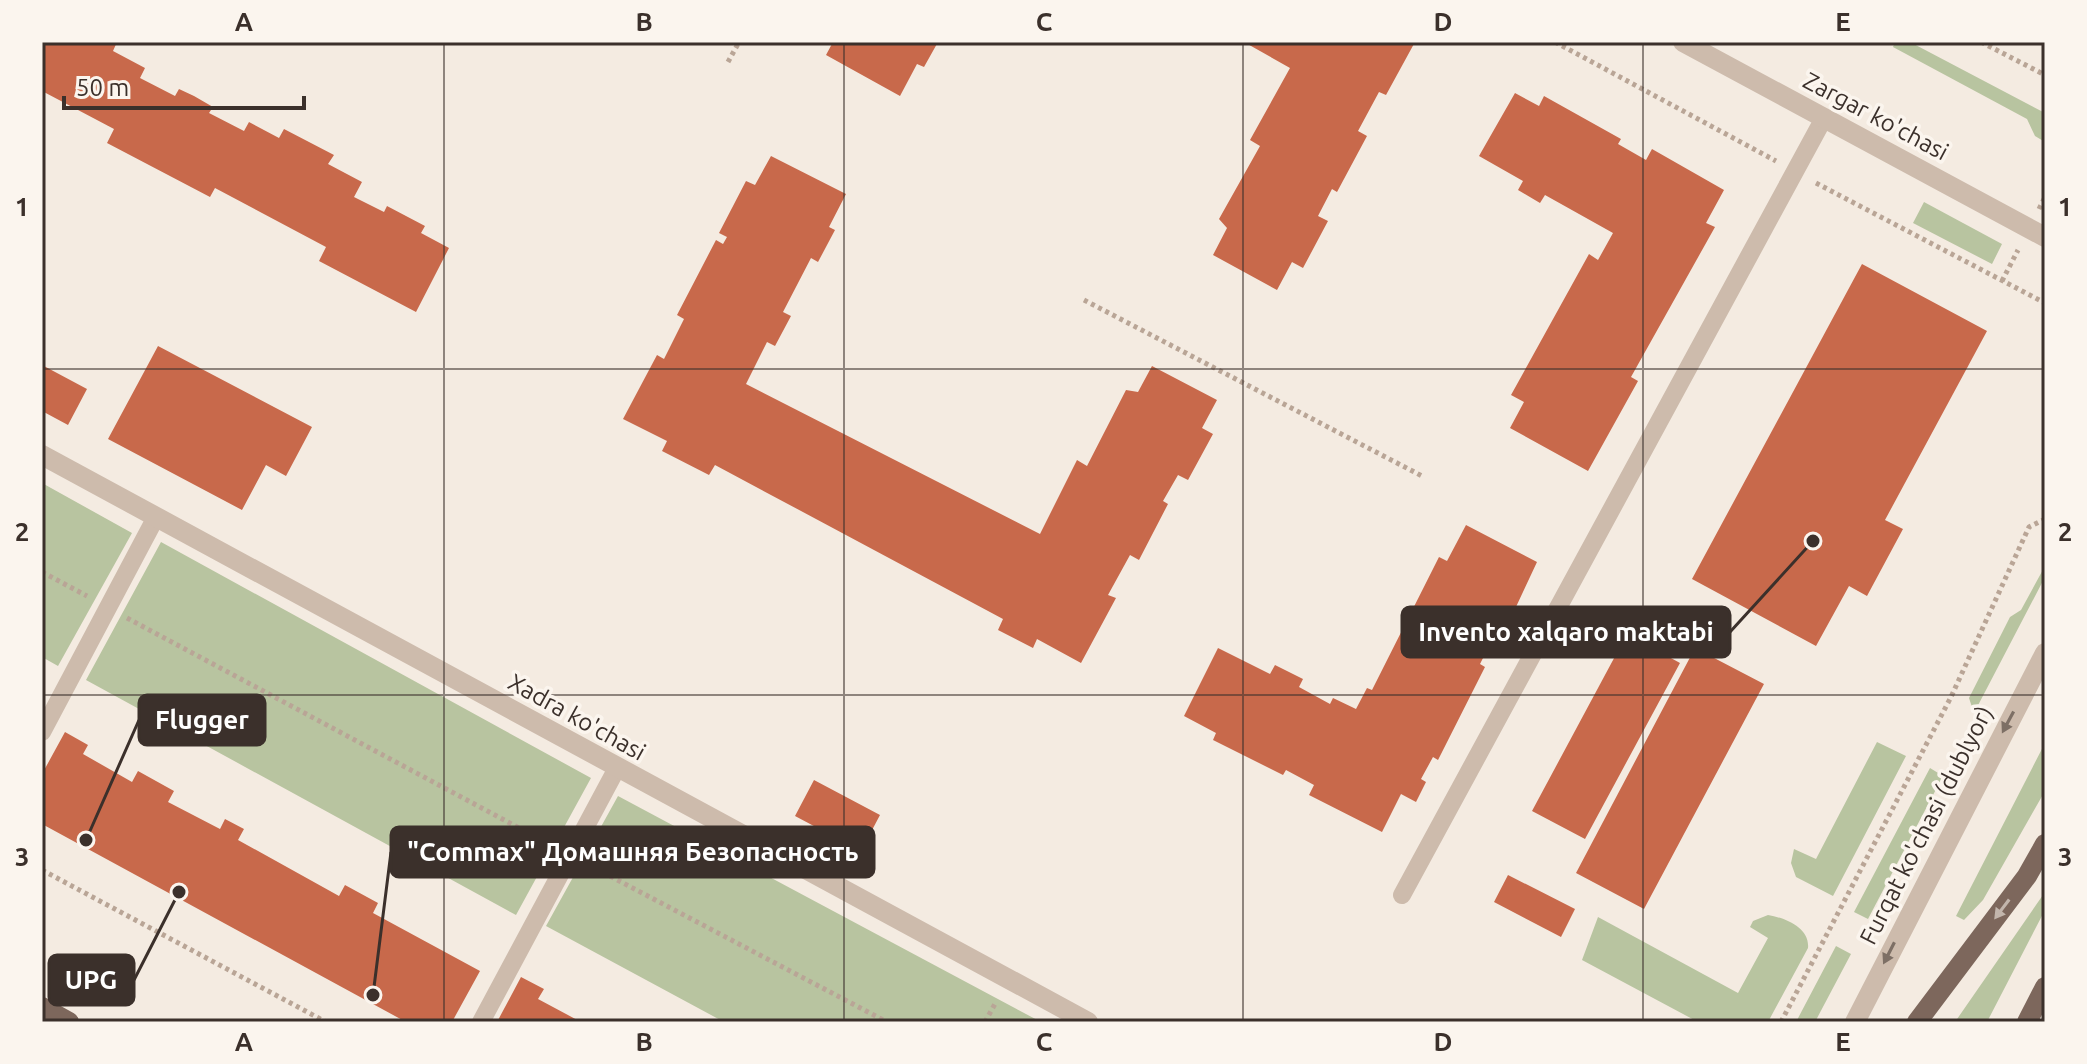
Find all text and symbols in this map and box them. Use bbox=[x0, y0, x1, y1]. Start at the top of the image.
text: A bbox=[235, 7, 254, 36]
text: B bbox=[635, 7, 653, 36]
text: C bbox=[1036, 7, 1053, 36]
text: D bbox=[1434, 7, 1452, 36]
text: E bbox=[1835, 7, 1851, 36]
scale bar bbox=[64, 60, 304, 110]
street label: Zargar ko'chasi bbox=[1799, 66, 1953, 166]
text: 50 m bbox=[76, 74, 129, 101]
text: 1 bbox=[15, 192, 29, 221]
text: 1 bbox=[2058, 192, 2072, 221]
text: 2 bbox=[15, 517, 29, 546]
text: 2 bbox=[2058, 517, 2072, 546]
callout: Invento xalqaro maktabi bbox=[1402, 607, 1730, 657]
text: Invento xalqaro maktabi bbox=[1418, 617, 1714, 646]
street label: Xadra ko'chasi bbox=[504, 668, 650, 766]
callout: Flugger bbox=[139, 695, 265, 745]
street label: Furqat ko'chasi (dublyor) bbox=[1854, 701, 1998, 949]
text: Flugger bbox=[155, 705, 249, 734]
one-way arrow bbox=[2002, 711, 2016, 733]
callout: "Commax" Домашняя Безопасность bbox=[391, 827, 874, 877]
text: "Commax" Домашняя Безопасность bbox=[407, 837, 859, 866]
text: 3 bbox=[15, 842, 29, 871]
text: 3 bbox=[2058, 842, 2072, 871]
one-way arrow bbox=[1995, 899, 2011, 919]
one-way arrow bbox=[1883, 942, 1896, 965]
callout: UPG bbox=[49, 955, 134, 1005]
text: UPG bbox=[65, 965, 117, 994]
text: A bbox=[235, 1027, 254, 1056]
text: B bbox=[635, 1027, 653, 1056]
text: C bbox=[1036, 1027, 1053, 1056]
text: D bbox=[1434, 1027, 1452, 1056]
text: E bbox=[1835, 1027, 1851, 1056]

